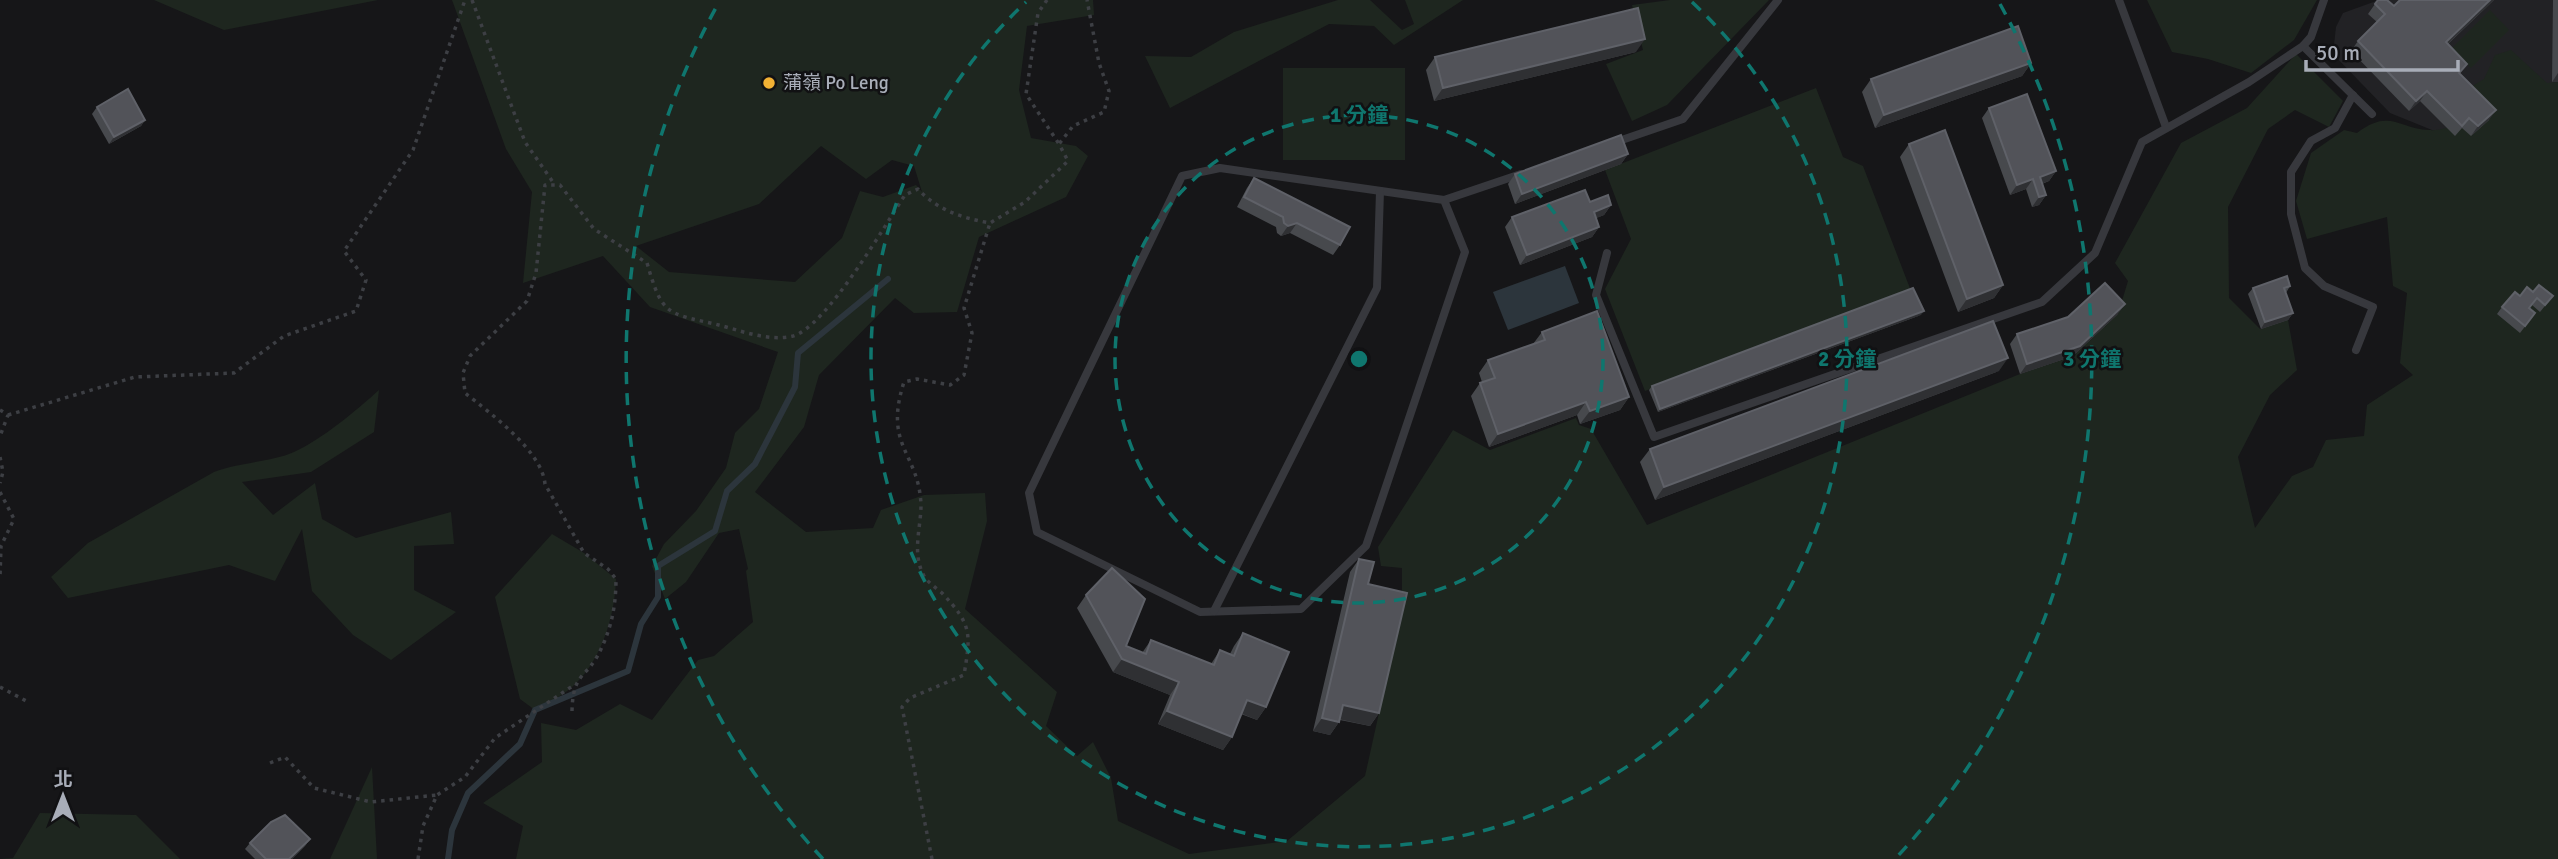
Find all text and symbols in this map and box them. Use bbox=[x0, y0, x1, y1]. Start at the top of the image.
scale bar bbox=[2306, 28, 2458, 72]
text: 50 m bbox=[2316, 40, 2360, 66]
place label: 蒲嶺 Po Leng bbox=[783, 71, 889, 95]
marker: 蒲嶺 Po Leng bbox=[761, 75, 777, 91]
text: 1 分鐘 bbox=[1330, 102, 1388, 128]
text: 2 分鐘 bbox=[1818, 346, 1876, 372]
text: 3 分鐘 bbox=[2063, 346, 2121, 372]
centre of rings bbox=[1347, 347, 1371, 371]
north arrow bbox=[28, 761, 98, 831]
text: 北 bbox=[53, 768, 73, 792]

